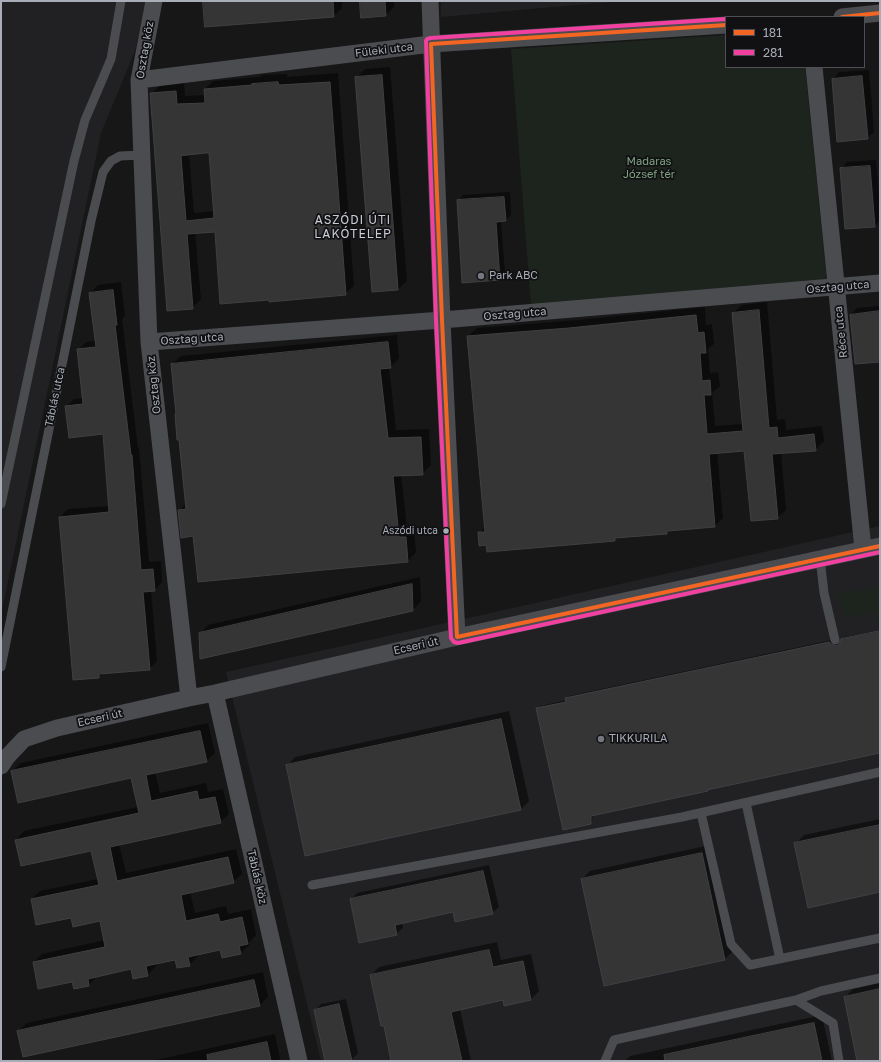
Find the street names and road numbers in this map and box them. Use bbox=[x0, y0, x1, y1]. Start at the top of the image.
street label: Osztag köz bbox=[133, 20, 157, 80]
street label: Füleki utca bbox=[354, 40, 414, 60]
street label: Osztag utca bbox=[806, 278, 870, 296]
street label: Osztag utca bbox=[483, 305, 547, 323]
street label: Réce utca bbox=[832, 305, 850, 359]
street label: Osztag utca bbox=[160, 330, 224, 348]
street label: Osztag köz bbox=[144, 355, 164, 415]
street label: Táblás utca bbox=[42, 366, 68, 428]
street label: Ecseri út bbox=[392, 634, 440, 658]
street label: Ecseri út bbox=[76, 706, 124, 730]
street label: Táblás köz bbox=[244, 849, 270, 905]

